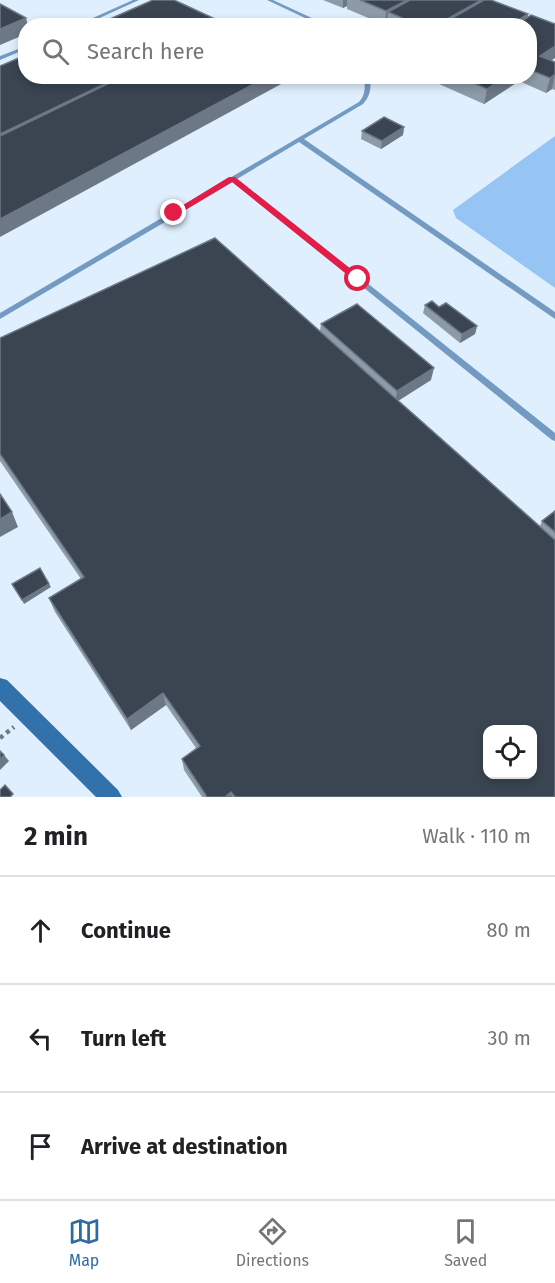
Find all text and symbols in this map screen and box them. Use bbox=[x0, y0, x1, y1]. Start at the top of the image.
search box bbox=[18, 18, 537, 84]
icon: search bbox=[39, 35, 72, 68]
text: Search here bbox=[87, 38, 205, 65]
route end bbox=[160, 199, 186, 225]
route start bbox=[344, 265, 370, 291]
map controls bbox=[483, 725, 537, 779]
button: locate bbox=[483, 725, 537, 779]
text: 2 min bbox=[24, 821, 88, 852]
text: Walk · 110 m bbox=[422, 824, 531, 848]
icon: ahead bbox=[24, 914, 57, 947]
text: Continue bbox=[81, 917, 171, 944]
text: 80 m bbox=[486, 918, 531, 942]
icon: left bbox=[24, 1022, 57, 1055]
text: Turn left bbox=[81, 1025, 166, 1052]
text: 30 m bbox=[487, 1026, 531, 1050]
icon: arrive bbox=[24, 1130, 57, 1163]
text: Arrive at destination bbox=[81, 1133, 288, 1160]
tab: Map bbox=[68, 1215, 101, 1270]
tab: Directions bbox=[236, 1215, 309, 1270]
tab: Saved bbox=[444, 1215, 487, 1270]

